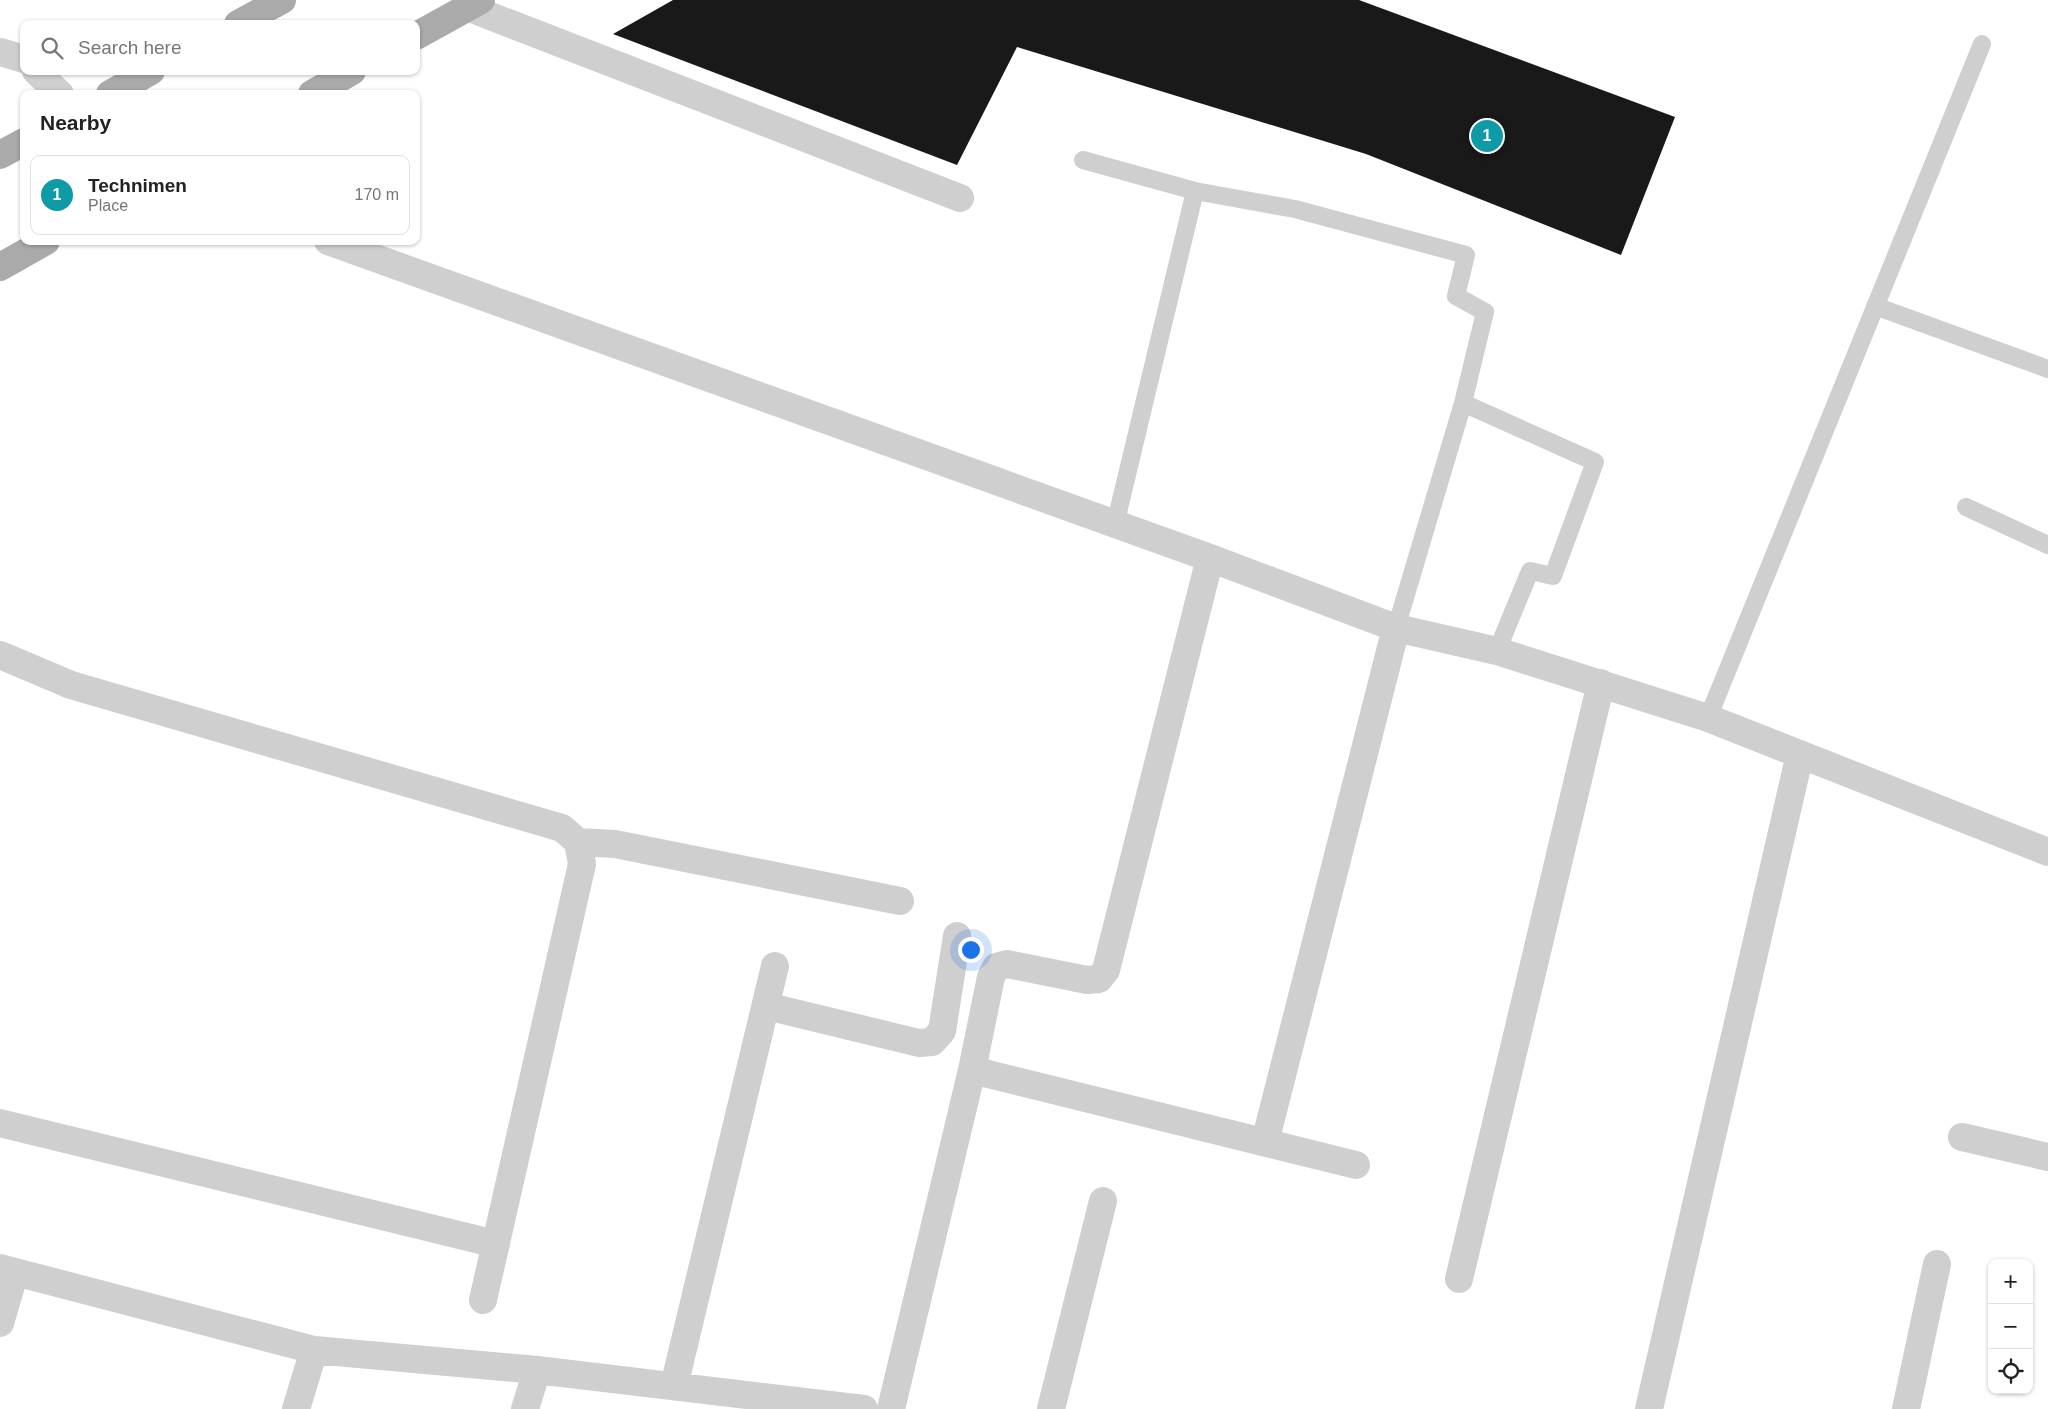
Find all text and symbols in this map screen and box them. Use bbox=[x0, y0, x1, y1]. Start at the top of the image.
search box bbox=[20, 20, 420, 75]
icon: search bbox=[38, 34, 66, 62]
text: Search here bbox=[78, 37, 182, 58]
text: Nearby bbox=[40, 111, 111, 134]
pin: 1 bbox=[1471, 117, 1503, 155]
text: Technimen bbox=[88, 175, 187, 196]
text: 1 bbox=[53, 186, 61, 203]
text: 170 m bbox=[355, 186, 399, 203]
text: Place bbox=[88, 197, 128, 214]
your location bbox=[958, 937, 984, 963]
map controls bbox=[1988, 1259, 2033, 1394]
button: + bbox=[1988, 1259, 2033, 1304]
button: − bbox=[1988, 1304, 2033, 1349]
button: locate bbox=[1988, 1349, 2033, 1394]

